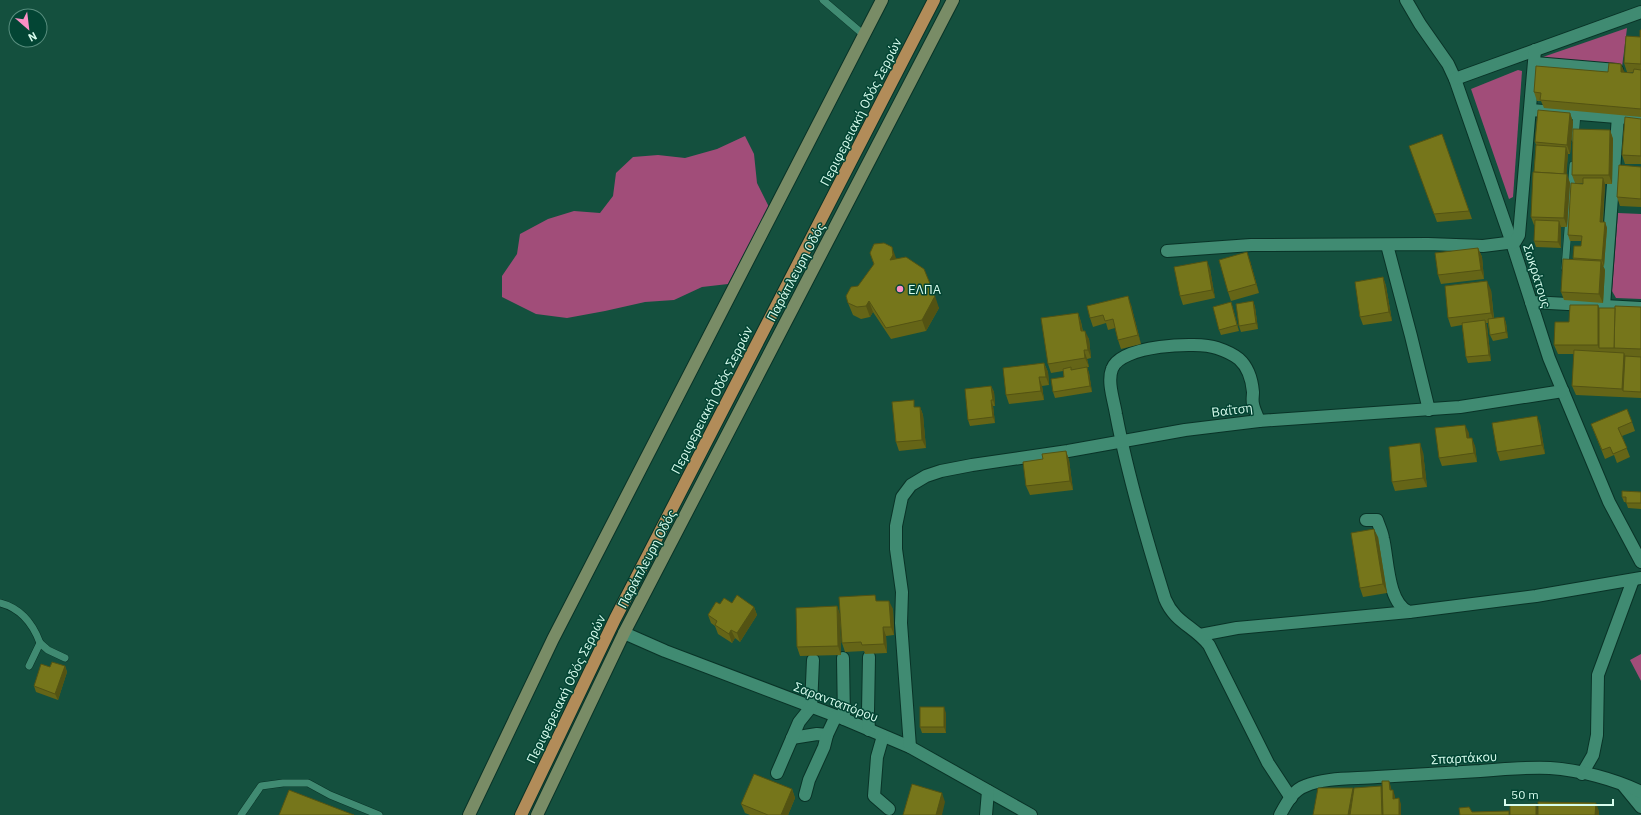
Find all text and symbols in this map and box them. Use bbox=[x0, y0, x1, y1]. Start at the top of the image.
north arrow bbox=[8, 8, 48, 48]
text: N bbox=[26, 29, 39, 45]
street label: Περιφερειακή Οδός Σερρών bbox=[816, 35, 906, 189]
street label: Παράπλευρη Οδός bbox=[763, 220, 829, 324]
street label: Σωκράτους bbox=[1519, 242, 1555, 310]
place label: ΕΛΠΑ bbox=[908, 281, 942, 298]
marker: ΕΛΠΑ bbox=[895, 284, 905, 294]
street label: Περιφερειακή Οδός Σερρών bbox=[667, 323, 757, 477]
street label: Βαΐτση bbox=[1210, 399, 1254, 421]
street label: Παράπλευρη Οδός bbox=[614, 507, 680, 611]
street label: Περιφερειακή Οδός Σερρών bbox=[523, 611, 610, 766]
street label: Σαρανταπόρου bbox=[791, 678, 881, 726]
street label: Σπαρτάκου bbox=[1430, 748, 1498, 768]
scale bar bbox=[1505, 781, 1613, 807]
text: 50 m bbox=[1511, 787, 1539, 802]

